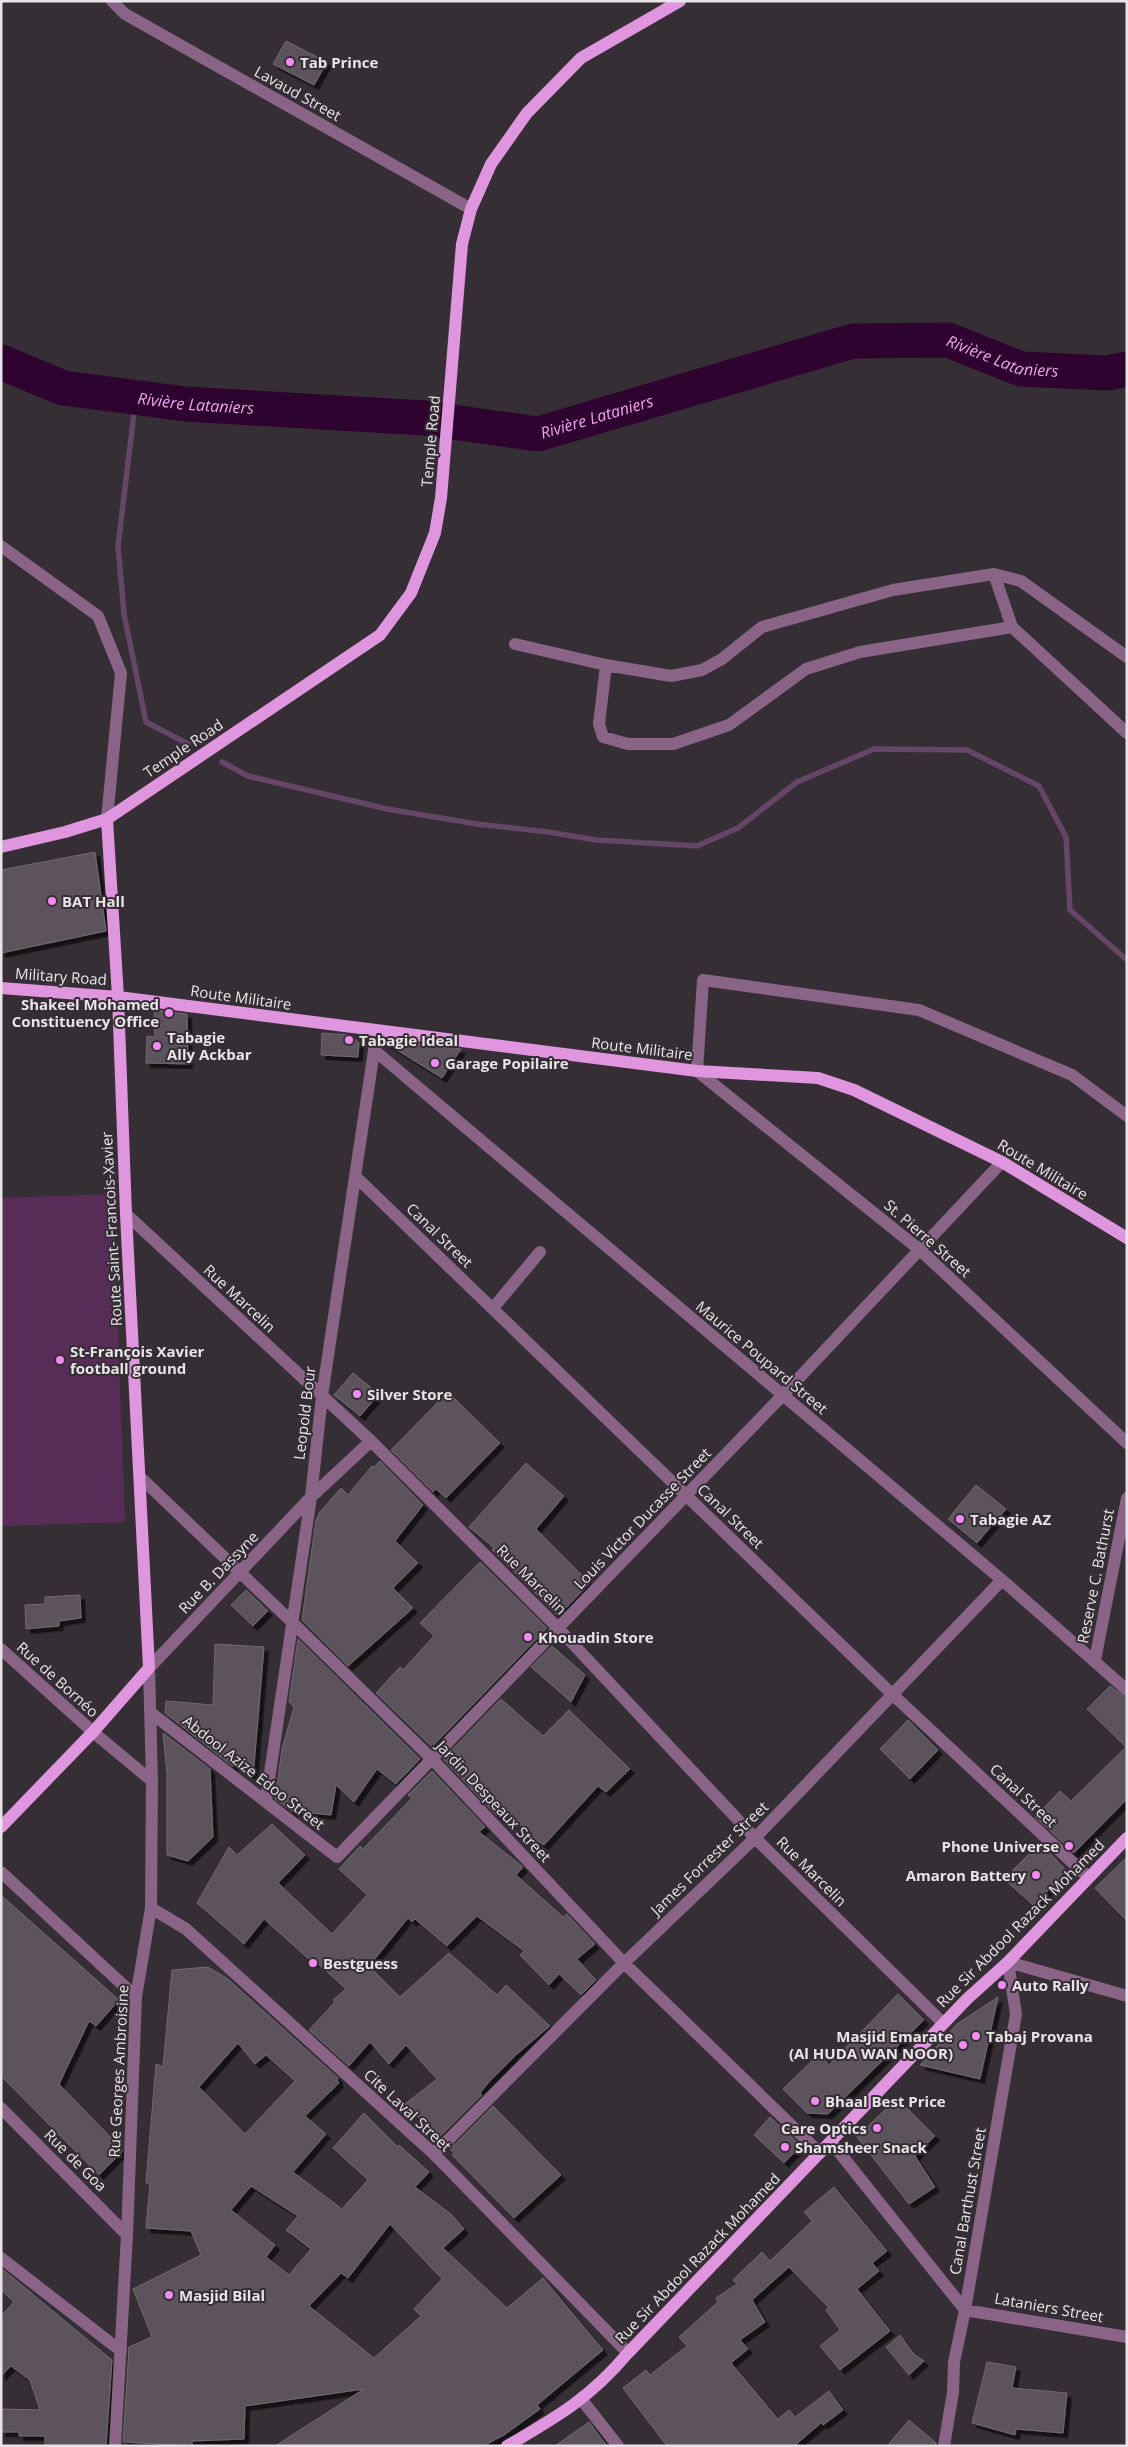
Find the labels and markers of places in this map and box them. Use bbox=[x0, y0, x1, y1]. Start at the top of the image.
place label: Tab Prince bbox=[300, 52, 379, 72]
marker: Tab Prince bbox=[284, 56, 296, 68]
place label: BAT Hall bbox=[62, 891, 125, 911]
marker: BAT Hall bbox=[46, 895, 58, 907]
place label: Shakeel Mohamed Constituency Office bbox=[12, 994, 159, 1031]
marker: Shakeel Mohamed Constituency Office bbox=[163, 1007, 175, 1019]
place label: Tabagie Ally Ackbar bbox=[167, 1027, 252, 1064]
place label: Tabagie Ideal bbox=[359, 1030, 458, 1050]
marker: Tabagie Ideal bbox=[343, 1034, 355, 1046]
marker: Tabagie Ally Ackbar bbox=[151, 1040, 163, 1052]
place label: Garage Popilaire bbox=[445, 1053, 569, 1073]
marker: Garage Popilaire bbox=[429, 1057, 441, 1069]
place label: St-François Xavier football ground bbox=[70, 1341, 205, 1378]
marker: St-François Xavier football ground bbox=[54, 1354, 66, 1366]
place label: Silver Store bbox=[367, 1384, 452, 1404]
marker: Silver Store bbox=[351, 1388, 363, 1400]
place label: Tabagie AZ bbox=[970, 1509, 1051, 1529]
marker: Tabagie AZ bbox=[954, 1513, 966, 1525]
place label: Khouadin Store bbox=[538, 1627, 654, 1647]
marker: Khouadin Store bbox=[522, 1631, 534, 1643]
place label: Phone Universe bbox=[942, 1836, 1059, 1856]
marker: Phone Universe bbox=[1063, 1840, 1075, 1852]
place label: Amaron Battery bbox=[906, 1865, 1026, 1885]
marker: Amaron Battery bbox=[1030, 1869, 1042, 1881]
place label: Bestguess bbox=[323, 1953, 398, 1973]
marker: Bestguess bbox=[307, 1957, 319, 1969]
place label: Auto Rally bbox=[1012, 1975, 1089, 1995]
marker: Auto Rally bbox=[996, 1979, 1008, 1991]
place label: Masjid Emarate (Al HUDA WAN NOOR) bbox=[789, 2026, 953, 2063]
place label: Tabaj Provana bbox=[986, 2026, 1093, 2046]
marker: Tabaj Provana bbox=[970, 2030, 982, 2042]
marker: Masjid Emarate (Al HUDA WAN NOOR) bbox=[957, 2039, 969, 2051]
place label: Bhaal Best Price bbox=[825, 2091, 946, 2111]
marker: Bhaal Best Price bbox=[809, 2095, 821, 2107]
place label: Care Optics bbox=[781, 2118, 867, 2138]
marker: Care Optics bbox=[871, 2122, 883, 2134]
place label: Shamsheer Snack bbox=[795, 2137, 928, 2157]
marker: Shamsheer Snack bbox=[779, 2141, 791, 2153]
place label: Masjid Bilal bbox=[179, 2285, 265, 2305]
marker: Masjid Bilal bbox=[163, 2289, 175, 2301]

